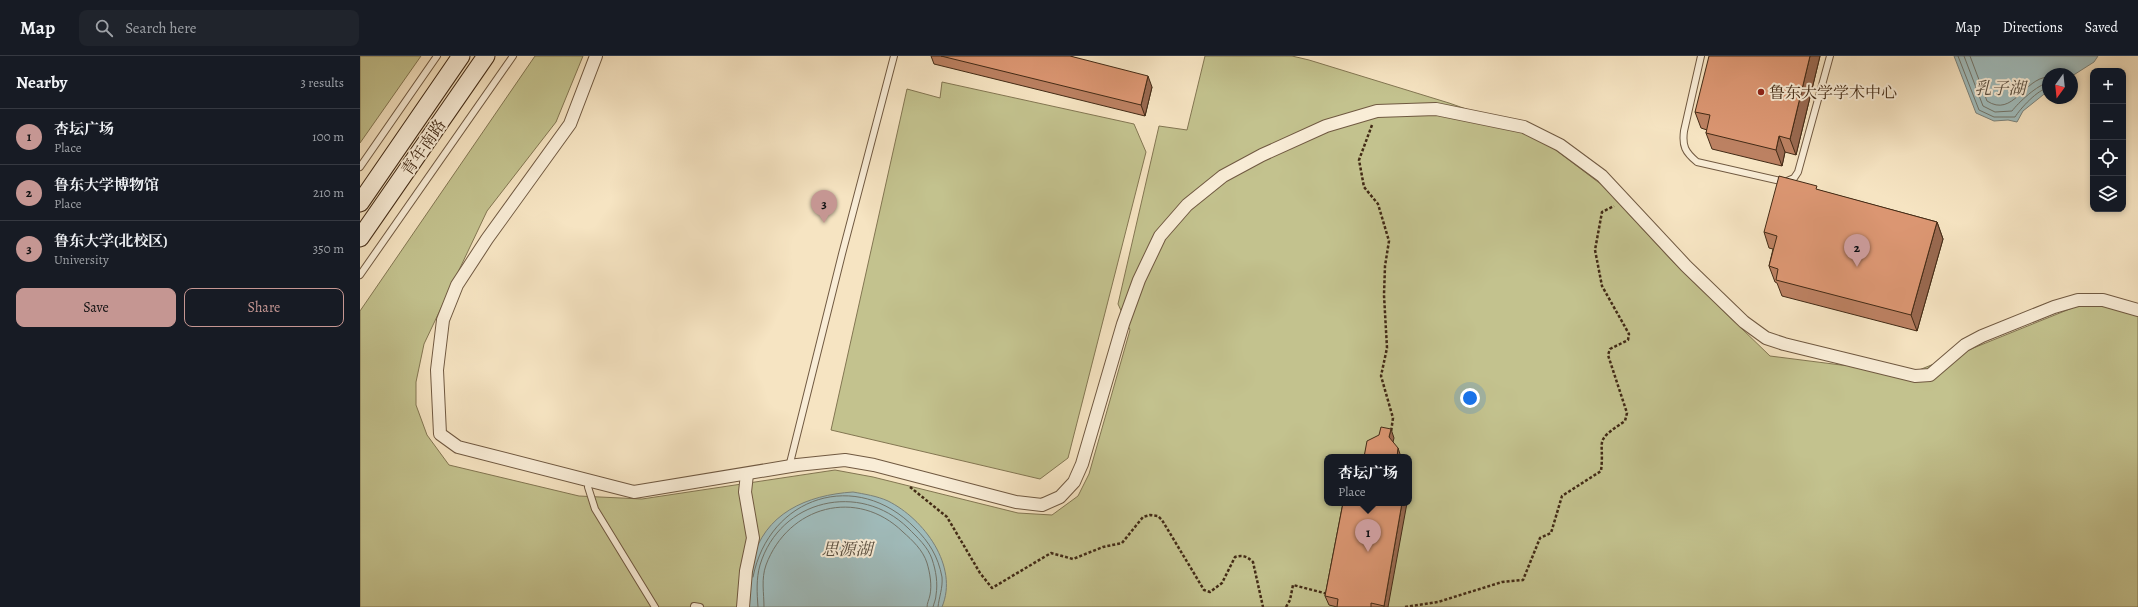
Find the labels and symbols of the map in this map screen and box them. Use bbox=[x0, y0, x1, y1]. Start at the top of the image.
north arrow bbox=[2042, 68, 2078, 104]
water label: 乳子湖 bbox=[1975, 77, 2028, 100]
place label: 鲁东大学学术中心 bbox=[1769, 82, 1897, 104]
marker: 鲁东大学学术中心 bbox=[1756, 87, 1766, 97]
street label: 青年南路 bbox=[396, 115, 451, 180]
pin: 3 bbox=[811, 190, 837, 223]
pin: 2 bbox=[1844, 234, 1870, 267]
your location bbox=[1460, 388, 1480, 408]
pin: 1 bbox=[1355, 519, 1381, 552]
water label: 思源湖 bbox=[822, 538, 875, 561]

